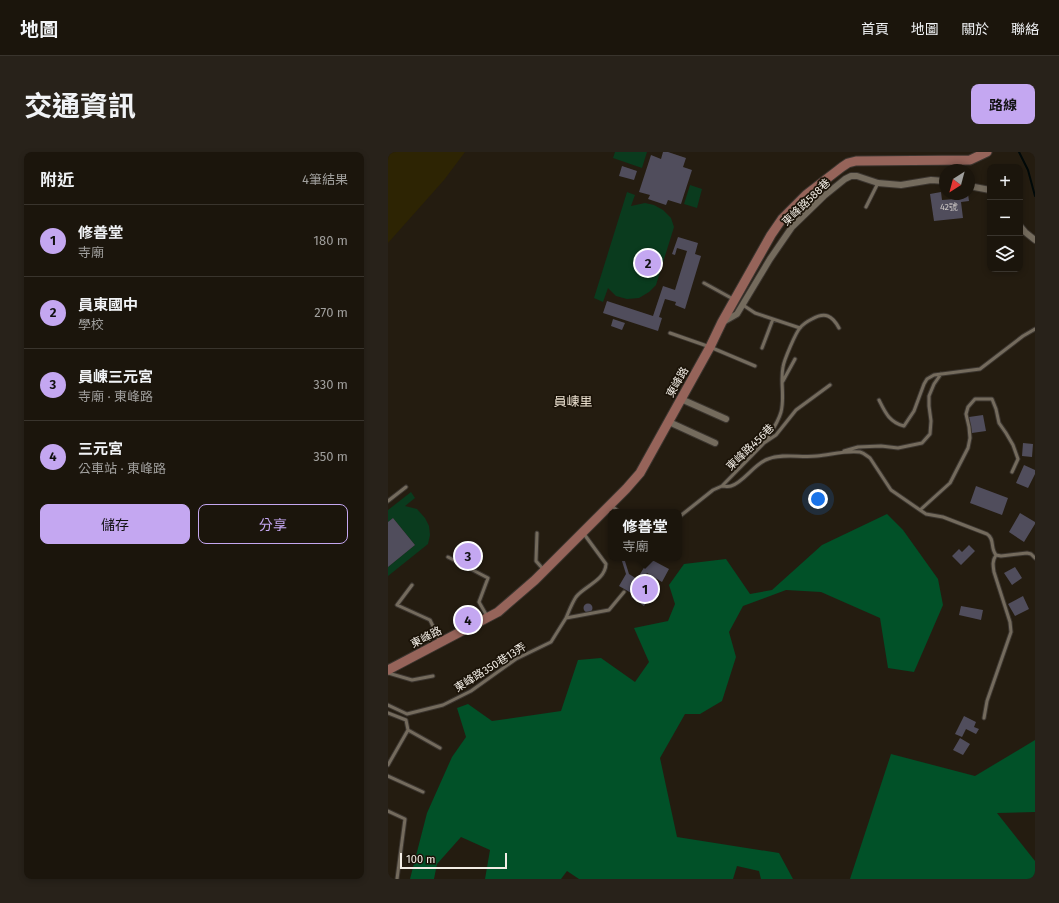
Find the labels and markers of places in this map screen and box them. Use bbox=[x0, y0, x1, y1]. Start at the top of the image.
pin: 2 bbox=[635, 248, 661, 278]
pin: 3 bbox=[455, 541, 481, 571]
pin: 1 bbox=[632, 574, 658, 604]
pin: 4 bbox=[455, 605, 481, 635]

